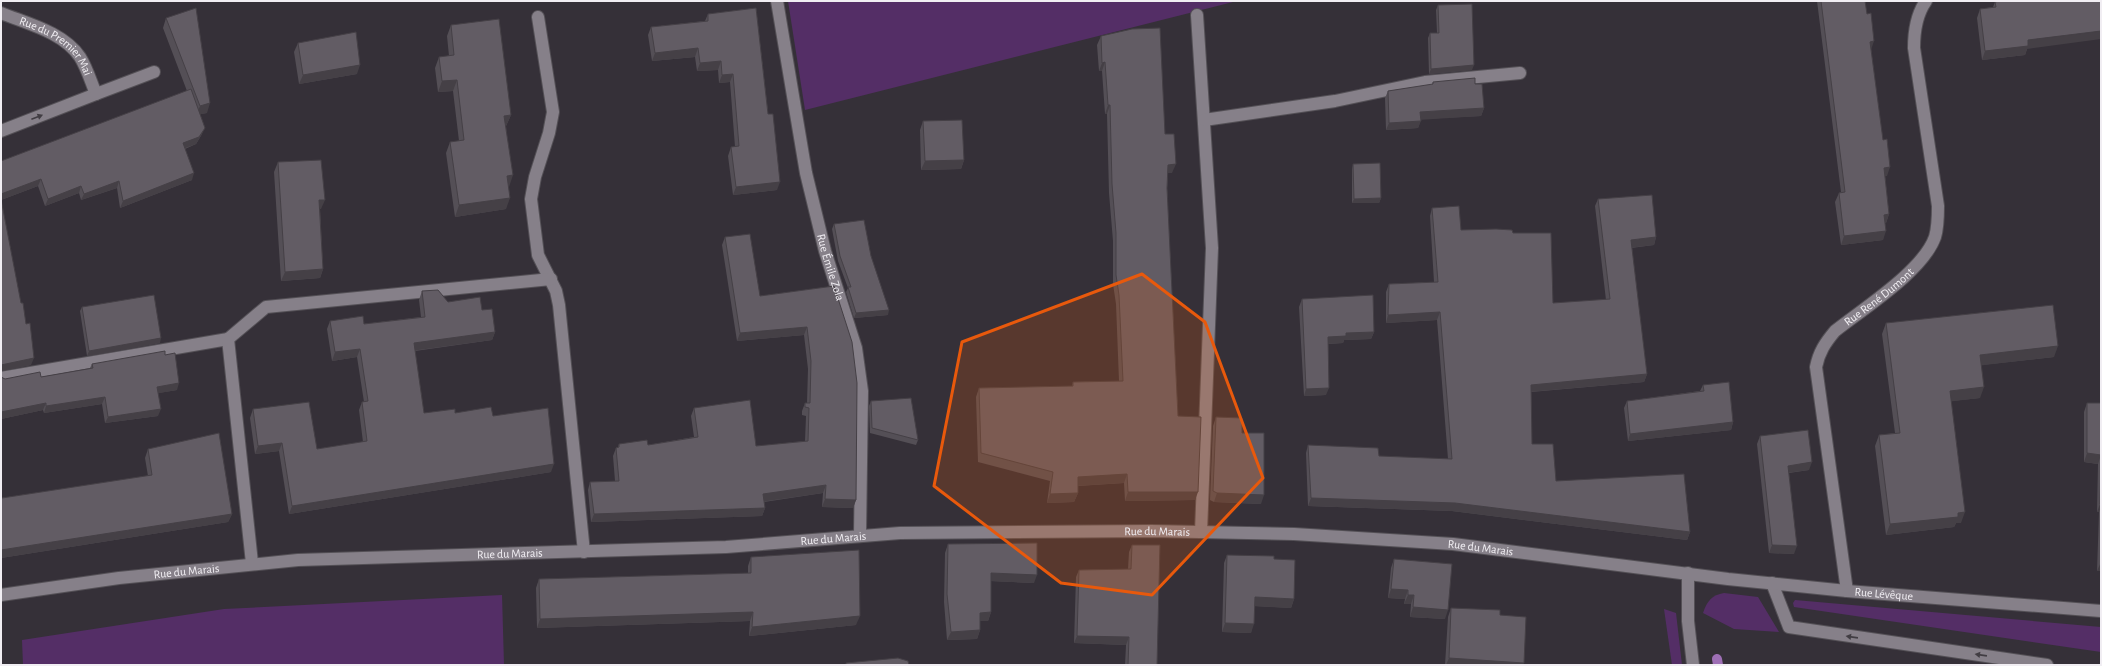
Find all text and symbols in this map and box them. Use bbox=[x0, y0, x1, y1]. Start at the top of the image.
street label: Rue du Premier Mai bbox=[18, 14, 94, 77]
one-way arrow bbox=[32, 113, 44, 119]
street label: Rue Émile Zola bbox=[815, 233, 847, 303]
street label: Rue René Dumont bbox=[1842, 265, 1916, 328]
street label: Rue du Marais bbox=[1124, 525, 1190, 538]
street label: Rue du Marais bbox=[800, 530, 867, 547]
street label: Rue du Marais bbox=[1447, 538, 1514, 558]
street label: Rue du Marais bbox=[477, 547, 543, 561]
street label: Rue du Marais bbox=[153, 562, 220, 580]
street label: Rue Lévêque bbox=[1854, 586, 1914, 602]
one-way arrow bbox=[1846, 634, 1858, 640]
one-way arrow bbox=[1975, 652, 1987, 658]

